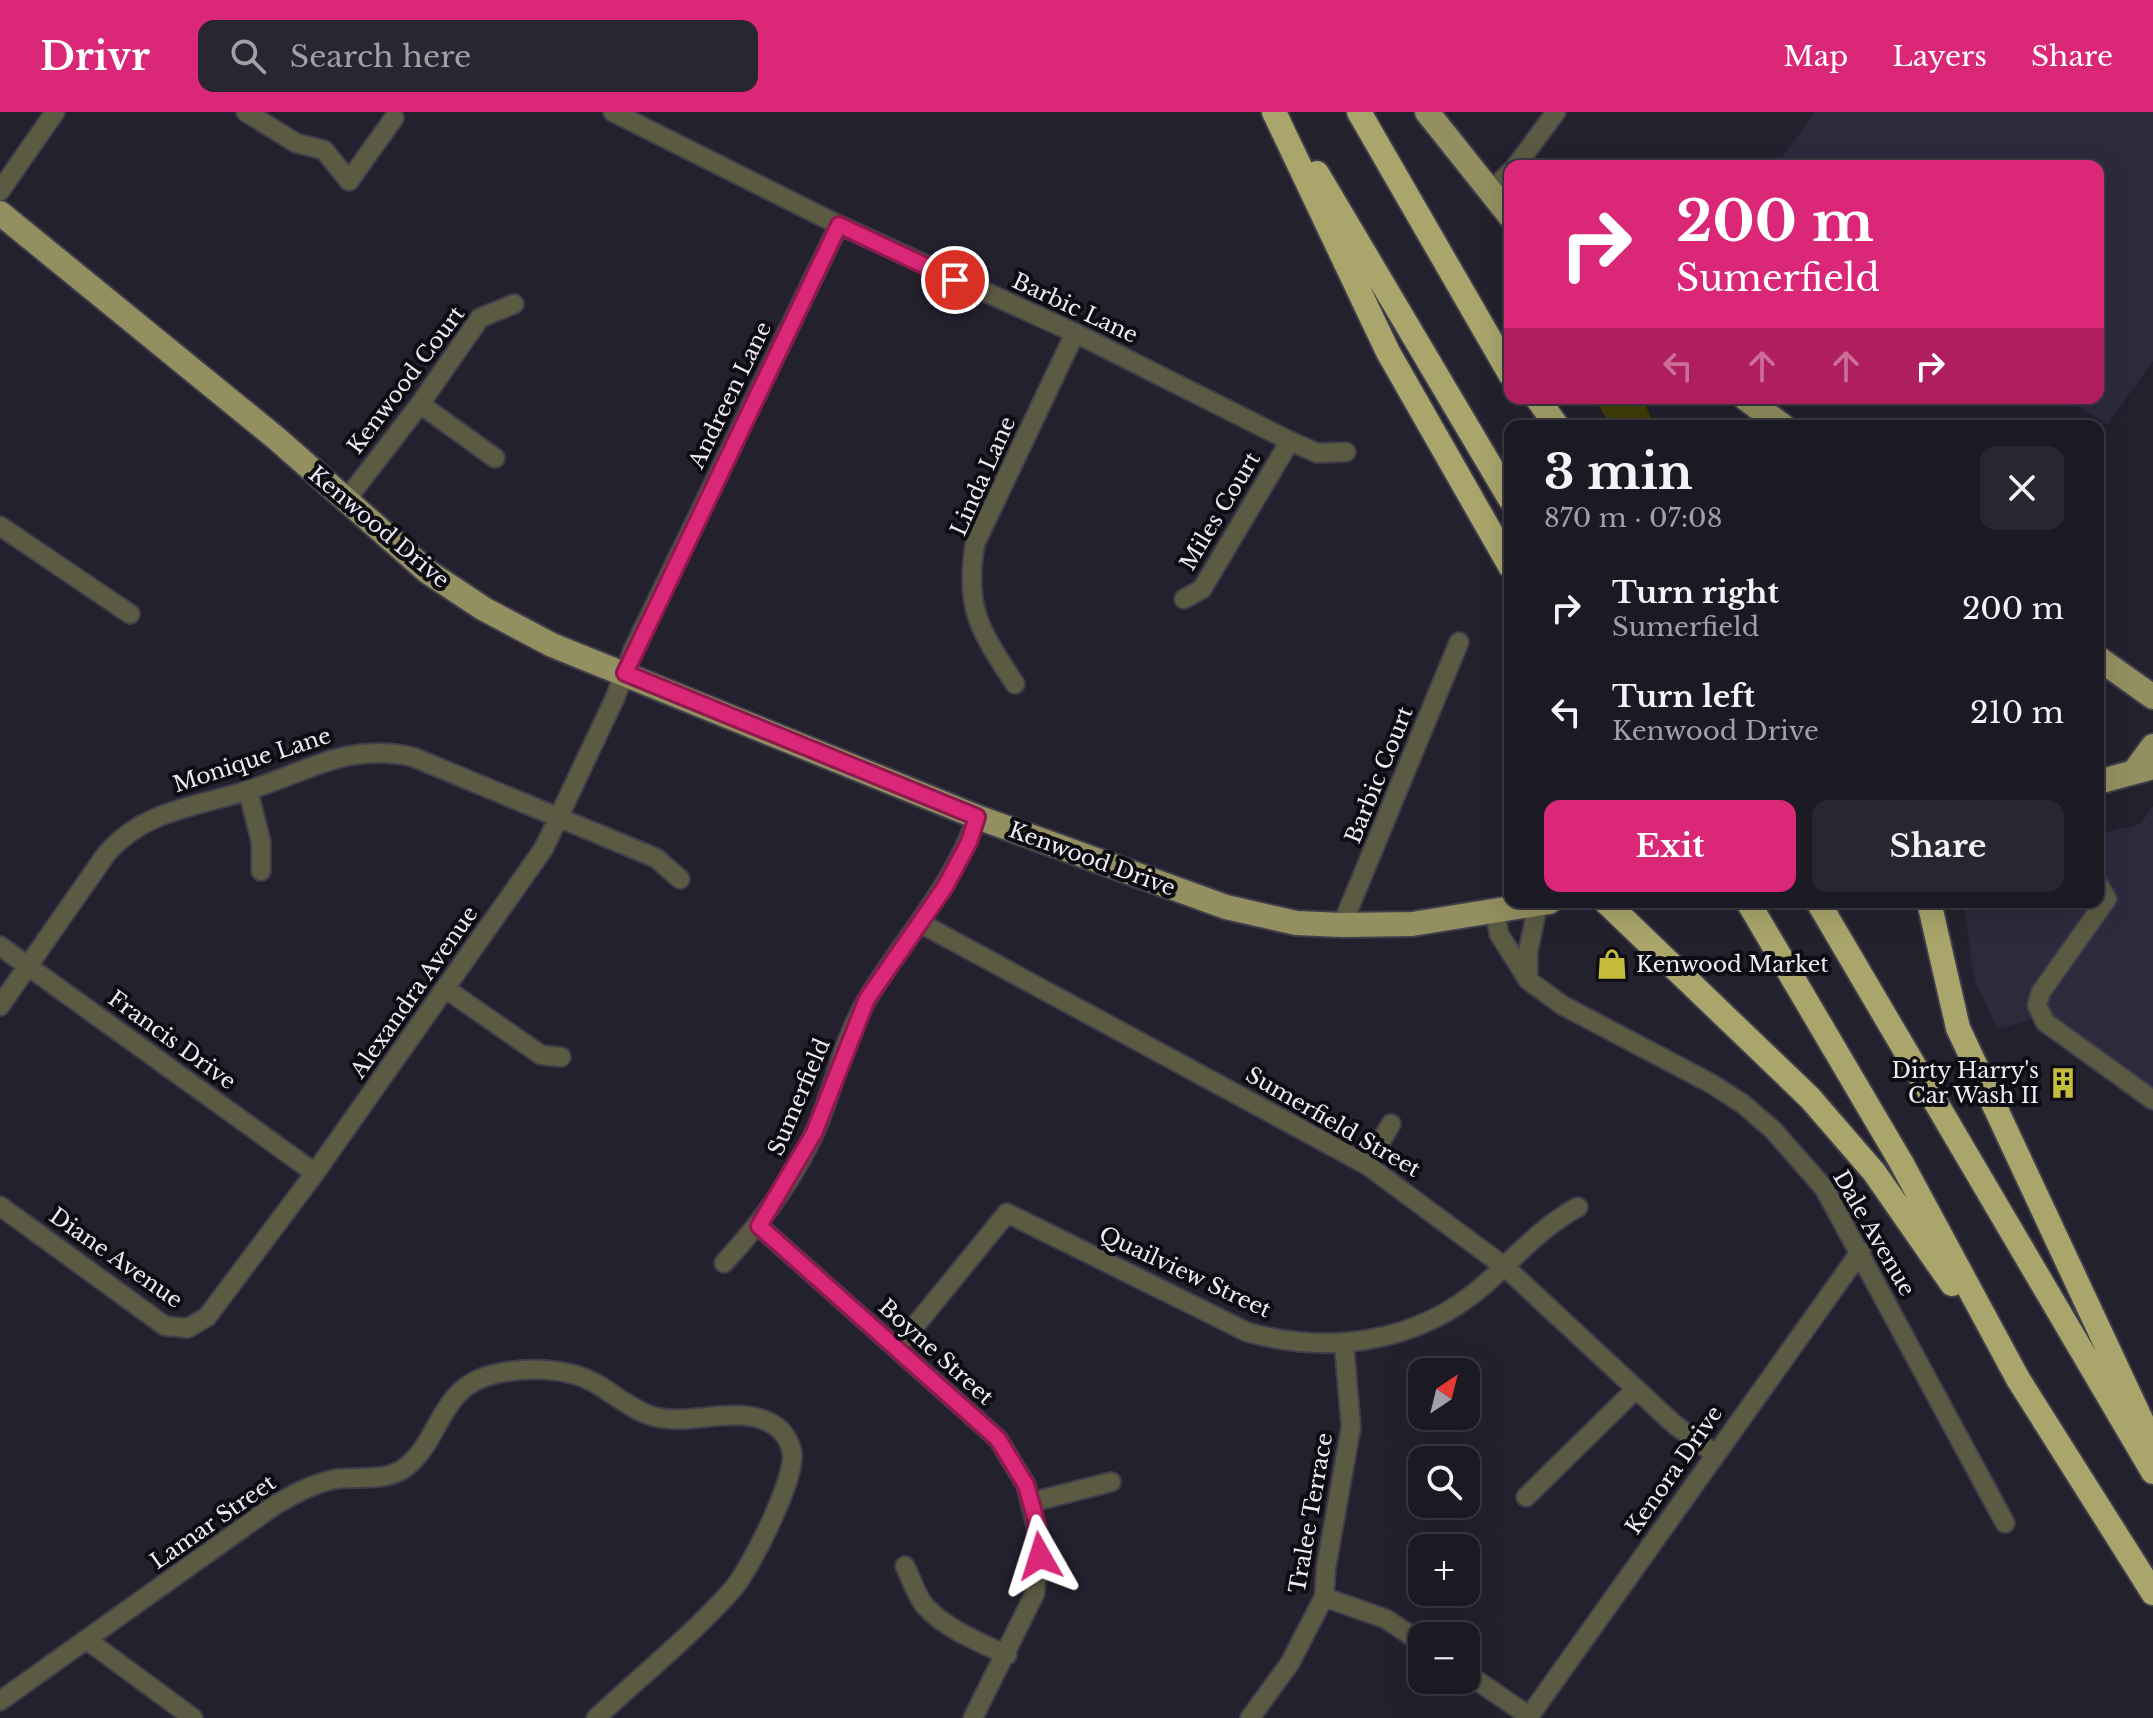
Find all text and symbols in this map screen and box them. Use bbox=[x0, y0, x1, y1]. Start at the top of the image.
search box bbox=[198, 20, 758, 92]
text: Drivr bbox=[40, 33, 150, 80]
icon: search bbox=[226, 34, 270, 78]
text: Search here bbox=[290, 38, 471, 75]
text: Map bbox=[1783, 39, 1848, 74]
text: Layers bbox=[1892, 39, 1987, 74]
text: Share bbox=[2031, 39, 2113, 74]
text: 200 m bbox=[1676, 187, 1874, 256]
icon: right bbox=[1544, 192, 1648, 296]
pin bbox=[921, 246, 989, 314]
text: Sumerfield bbox=[1676, 256, 1880, 301]
icon: arrive bbox=[933, 258, 977, 302]
street label: Barbic Lane bbox=[1008, 267, 1142, 349]
street label: Kenwood Court bbox=[342, 300, 471, 459]
street label: Andreen Lane bbox=[682, 317, 777, 474]
icon: left bbox=[1656, 344, 1700, 388]
icon: ahead bbox=[1740, 344, 1784, 388]
icon: ahead bbox=[1824, 344, 1868, 388]
icon: right bbox=[1908, 344, 1952, 388]
street label: Linda Lane bbox=[945, 412, 1021, 540]
text: 3 min bbox=[1544, 442, 1693, 502]
street label: Miles Court bbox=[1174, 446, 1266, 575]
button: close bbox=[1980, 446, 2064, 530]
street label: Kenwood Drive bbox=[303, 460, 455, 594]
text: 870 m · 07:08 bbox=[1544, 502, 1722, 534]
text: Turn right bbox=[1612, 574, 1779, 611]
icon: right bbox=[1544, 586, 1588, 630]
text: 200 m bbox=[1962, 590, 2064, 627]
text: Sumerfield bbox=[1612, 611, 1759, 643]
text: Turn left bbox=[1612, 678, 1755, 715]
icon: left bbox=[1544, 690, 1588, 734]
text: 210 m bbox=[1970, 694, 2064, 731]
street label: Barbic Court bbox=[1339, 702, 1419, 847]
text: Kenwood Drive bbox=[1612, 715, 1819, 747]
street label: Monique Lane bbox=[170, 722, 334, 798]
button: Exit bbox=[1544, 800, 1796, 892]
button: Share bbox=[1812, 800, 2064, 892]
street label: Kenwood Drive bbox=[1005, 816, 1179, 902]
street label: Alexandra Avenue bbox=[344, 901, 484, 1084]
shop icon: Kenwood Market bbox=[1595, 947, 1629, 981]
place label: Kenwood Market bbox=[1636, 951, 1829, 978]
street label: Francis Drive bbox=[103, 985, 241, 1095]
street label: Sumerfield bbox=[762, 1034, 836, 1160]
place label: Dirty Harry's Car Wash II bbox=[1892, 1057, 2039, 1109]
street label: Sumerfield Street bbox=[1241, 1061, 1426, 1183]
building icon: Dirty Harry's Car Wash II bbox=[2046, 1066, 2080, 1100]
street label: Dale Avenue bbox=[1827, 1165, 1921, 1301]
street label: Diane Avenue bbox=[44, 1202, 188, 1314]
street label: Quailview Street bbox=[1095, 1220, 1276, 1324]
street label: Boyne Street bbox=[873, 1293, 999, 1411]
north arrow bbox=[1408, 1358, 1480, 1430]
map controls bbox=[1408, 1358, 1480, 1694]
street label: Kenora Drive bbox=[1620, 1401, 1728, 1539]
street label: Tralee Terrace bbox=[1284, 1431, 1338, 1595]
button: search bbox=[1408, 1446, 1480, 1518]
street label: Lamar Street bbox=[145, 1469, 281, 1575]
position arrow bbox=[998, 1514, 1082, 1598]
button: + bbox=[1408, 1534, 1480, 1606]
button: − bbox=[1408, 1622, 1480, 1694]

